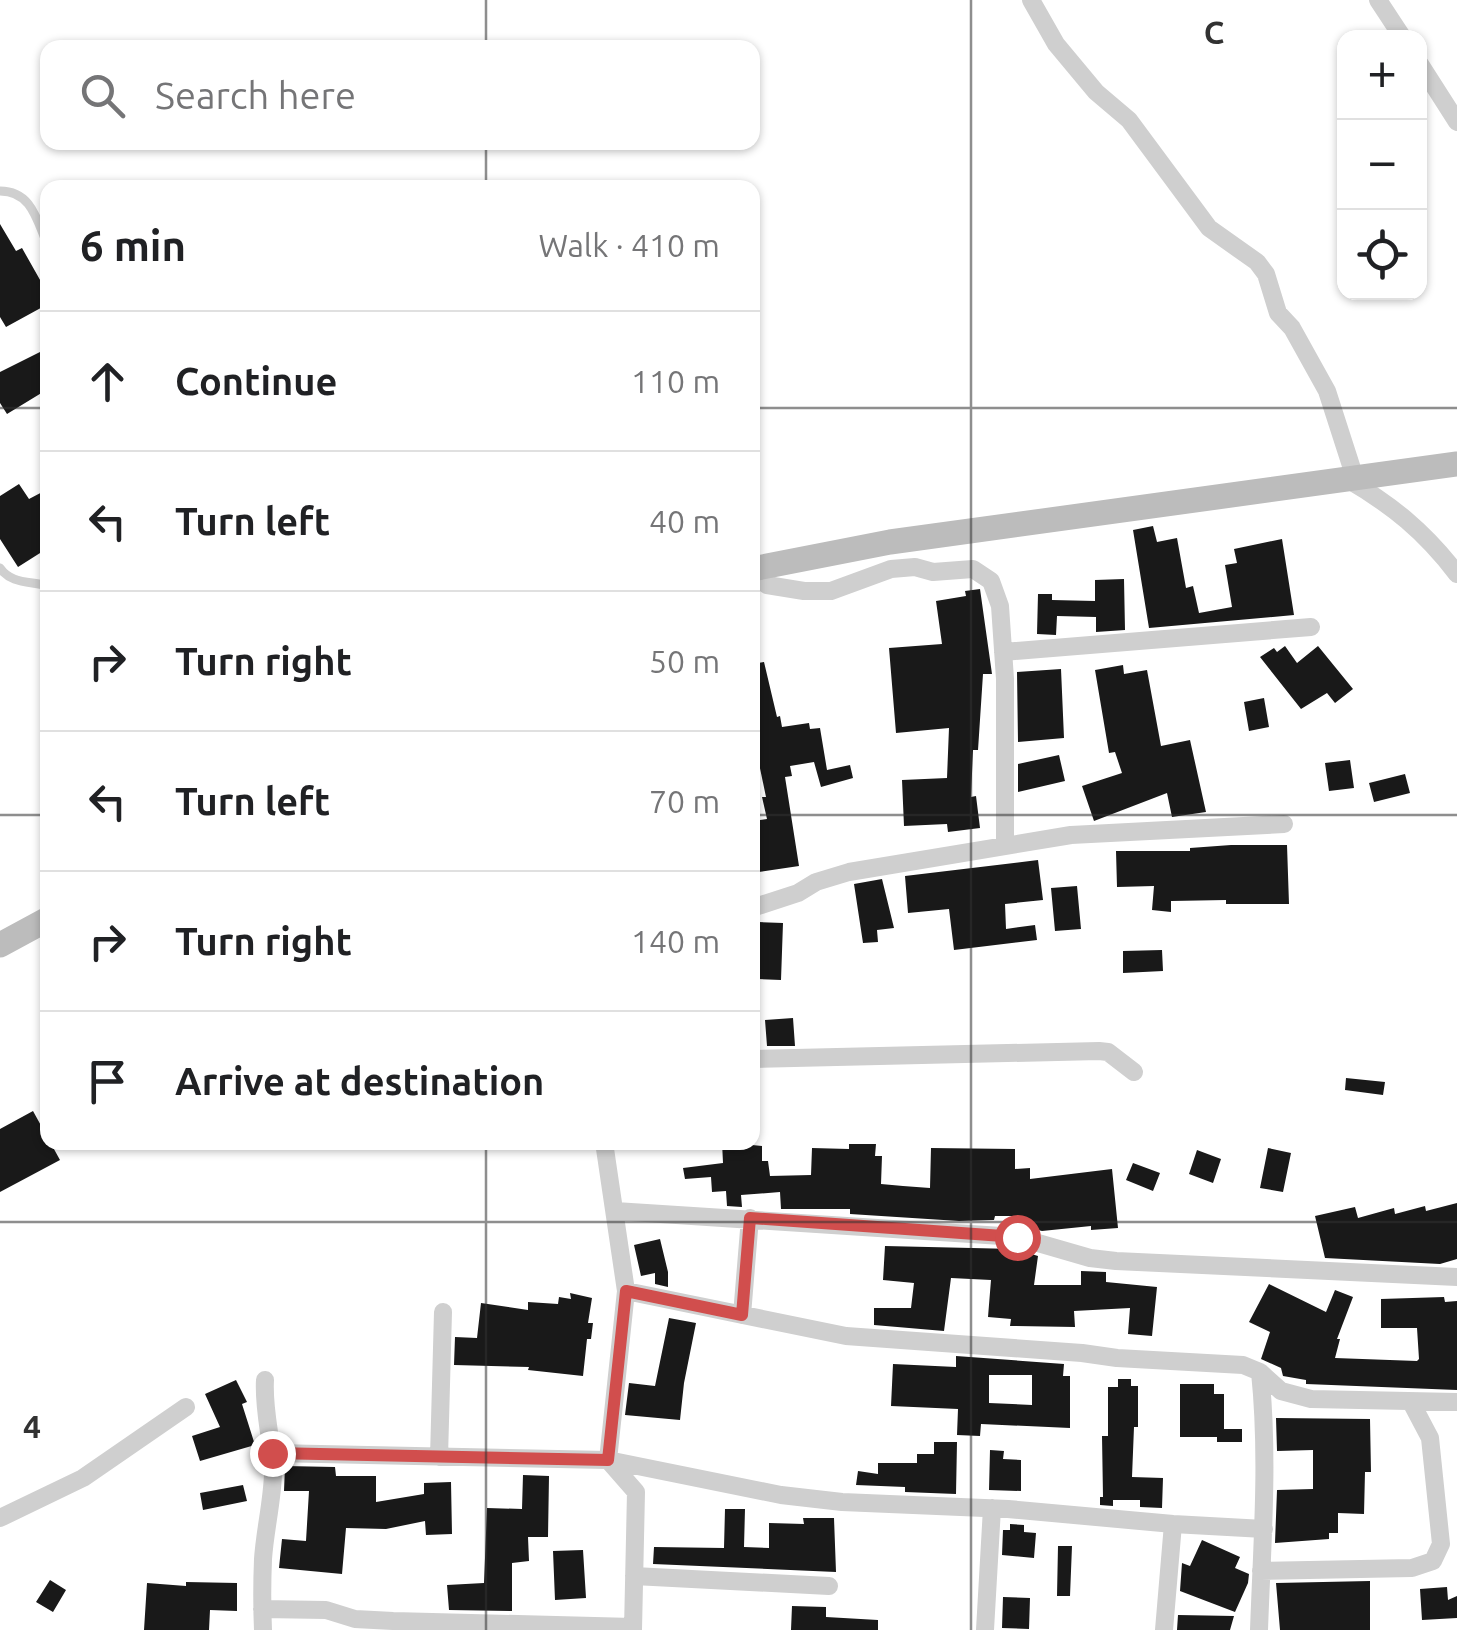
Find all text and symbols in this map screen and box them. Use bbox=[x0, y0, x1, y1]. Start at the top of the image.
text: C bbox=[1204, 14, 1224, 50]
map controls bbox=[1337, 30, 1427, 300]
button: + bbox=[1337, 30, 1427, 120]
search box bbox=[40, 40, 760, 150]
icon: search bbox=[75, 68, 130, 123]
text: Search here bbox=[155, 74, 356, 116]
button: − bbox=[1337, 120, 1427, 210]
button: locate bbox=[1337, 210, 1427, 300]
text: 6 min bbox=[80, 222, 186, 269]
text: Walk · 410 m bbox=[538, 227, 720, 263]
icon: ahead bbox=[80, 354, 135, 409]
text: Continue bbox=[175, 360, 337, 402]
text: 110 m bbox=[631, 363, 720, 399]
icon: left bbox=[80, 494, 135, 549]
text: Turn left bbox=[175, 500, 330, 542]
text: 40 m bbox=[649, 503, 720, 539]
icon: right bbox=[80, 634, 135, 689]
text: Turn right bbox=[175, 640, 352, 682]
text: 50 m bbox=[649, 643, 720, 679]
icon: left bbox=[80, 774, 135, 829]
text: Turn left bbox=[175, 780, 330, 822]
text: 70 m bbox=[649, 783, 720, 819]
icon: right bbox=[80, 914, 135, 969]
text: Turn right bbox=[175, 920, 352, 962]
text: 140 m bbox=[631, 923, 720, 959]
icon: arrive bbox=[80, 1054, 135, 1109]
text: Arrive at destination bbox=[175, 1060, 544, 1102]
route start bbox=[995, 1215, 1041, 1261]
text: 4 bbox=[23, 1408, 41, 1444]
route end bbox=[250, 1431, 296, 1477]

